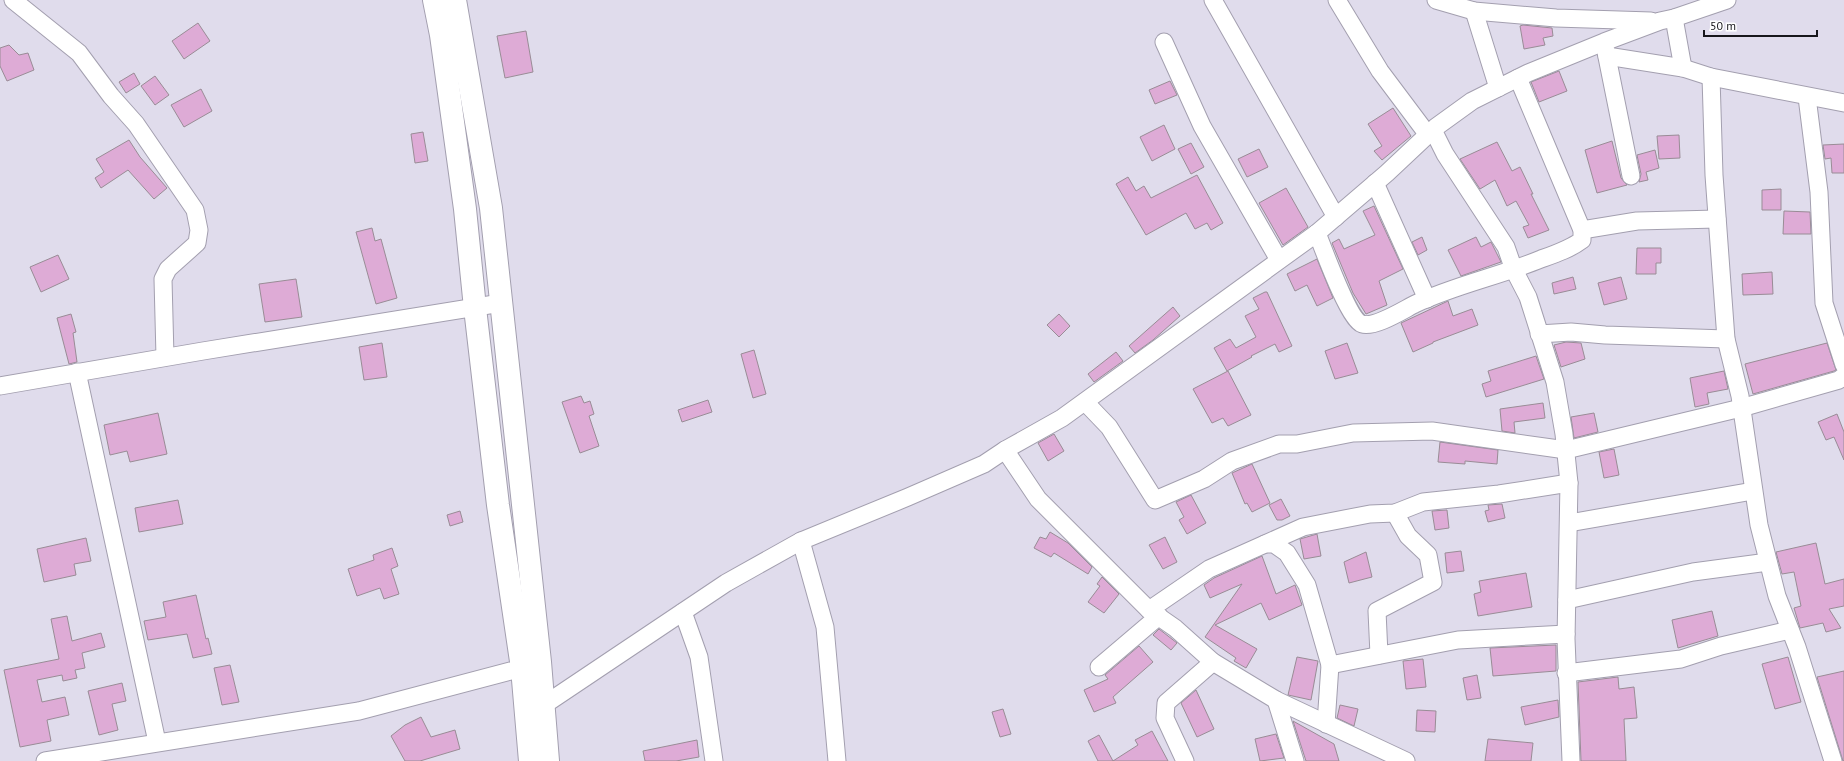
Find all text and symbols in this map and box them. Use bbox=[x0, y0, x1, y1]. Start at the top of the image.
scale bar bbox=[1704, 12, 1817, 38]
text: 50 m bbox=[1710, 18, 1736, 33]

